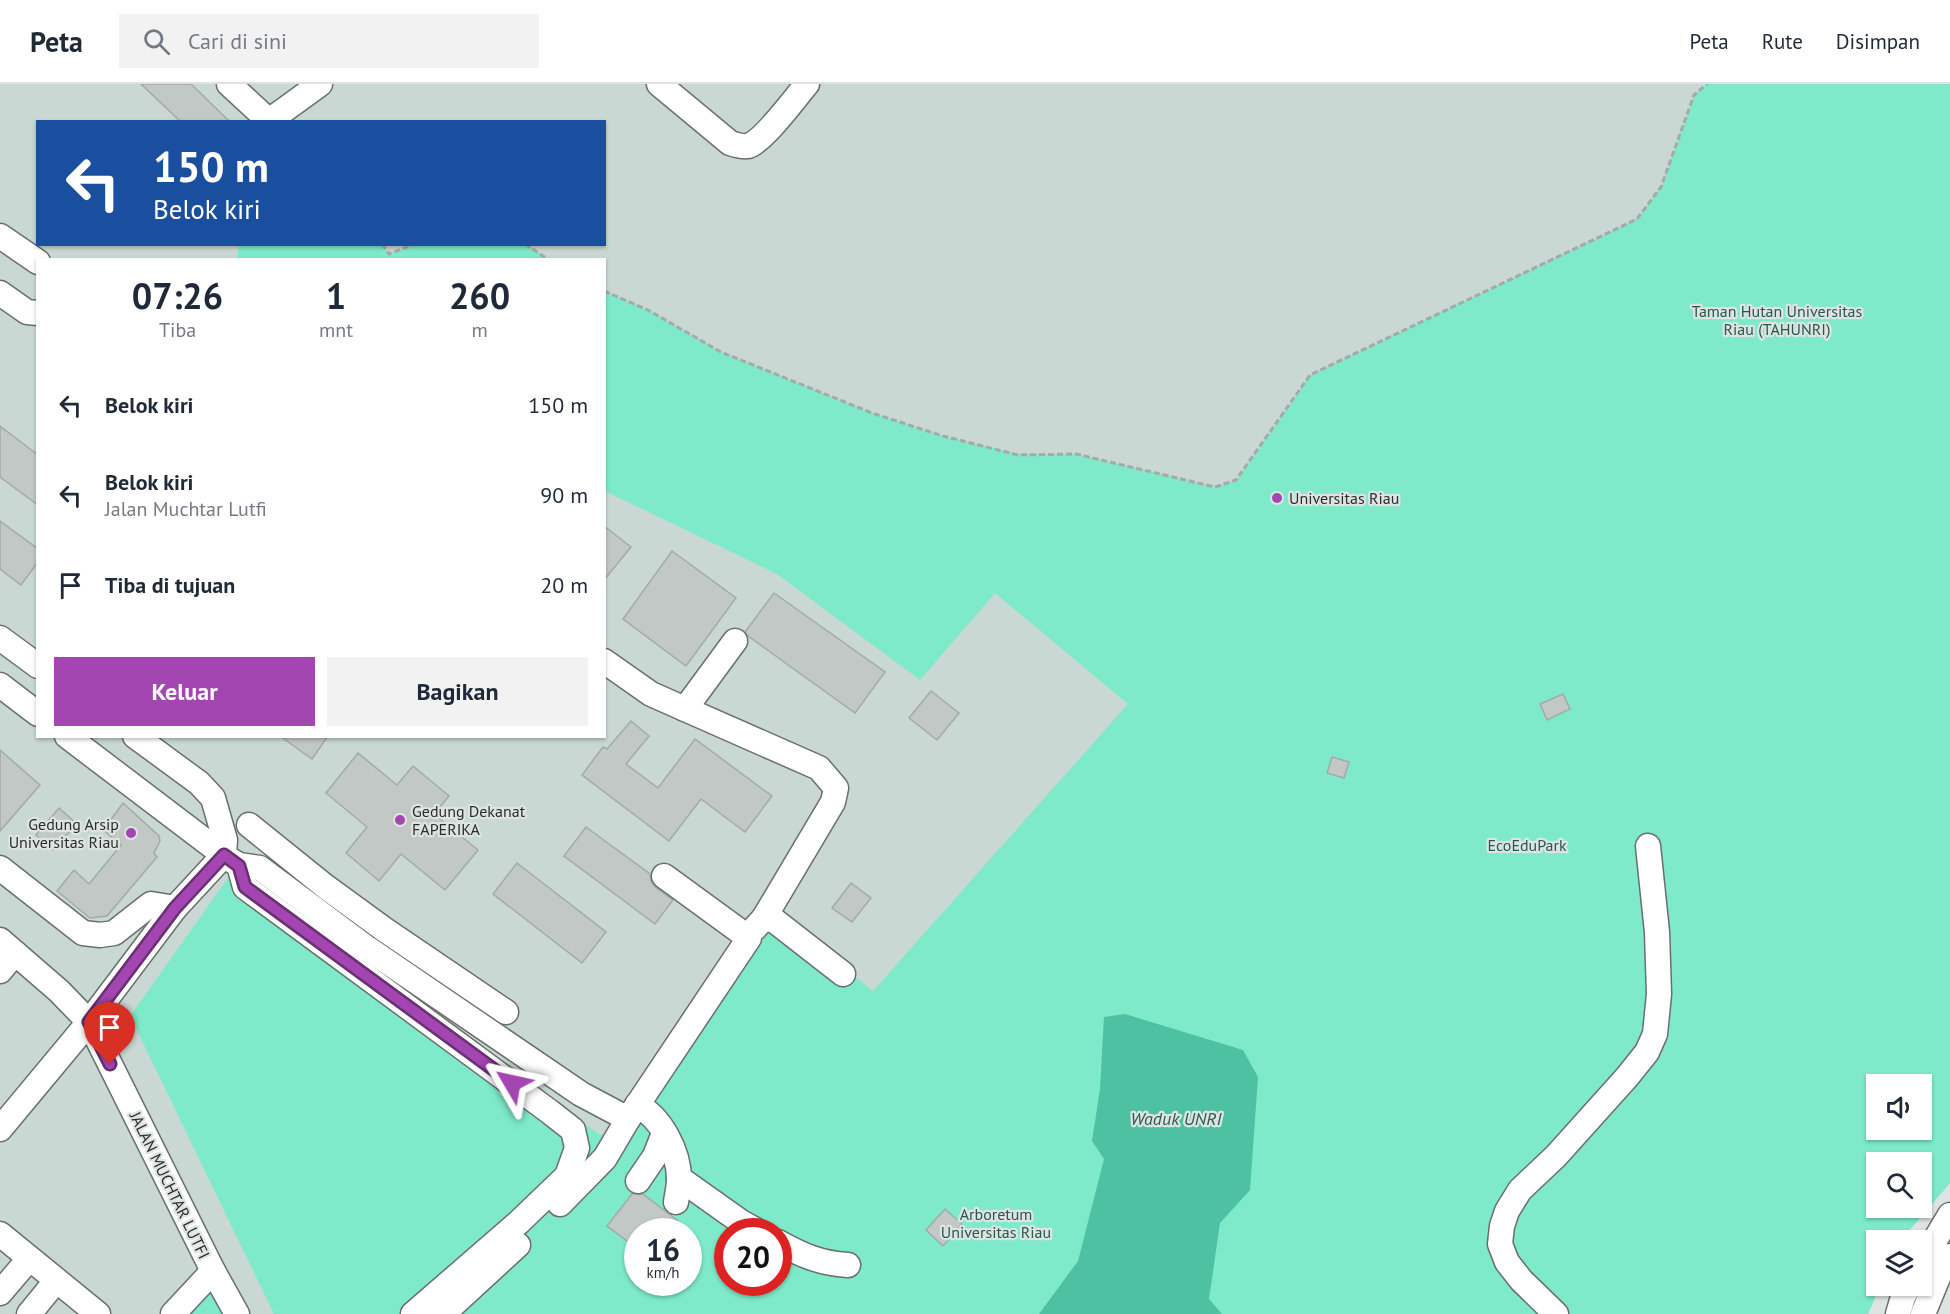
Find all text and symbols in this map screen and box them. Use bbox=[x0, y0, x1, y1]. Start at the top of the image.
search box bbox=[119, 14, 539, 68]
text: Peta bbox=[30, 23, 83, 60]
icon: search bbox=[140, 25, 173, 58]
text: Cari di sini bbox=[188, 27, 287, 55]
text: Peta bbox=[1689, 28, 1729, 55]
text: Rute bbox=[1762, 28, 1803, 55]
text: Disimpan bbox=[1836, 28, 1920, 55]
text: 150 m bbox=[153, 139, 269, 194]
icon: left bbox=[54, 144, 132, 222]
text: Belok kiri bbox=[153, 192, 261, 226]
text: 07:26 bbox=[132, 272, 223, 319]
text: 1 bbox=[326, 272, 346, 319]
text: 260 bbox=[449, 272, 510, 319]
park label: Taman Hutan Universitas Riau (TAHUNRI) bbox=[1692, 301, 1863, 339]
text: Tiba bbox=[159, 317, 196, 343]
text: mnt bbox=[319, 317, 353, 343]
text: m bbox=[471, 317, 488, 343]
icon: left bbox=[54, 389, 87, 422]
text: Belok kiri bbox=[105, 391, 194, 419]
text: 150 m bbox=[528, 391, 588, 419]
text: Belok kiri bbox=[105, 468, 194, 496]
icon: left bbox=[54, 479, 87, 512]
text: 90 m bbox=[540, 481, 588, 509]
place label: Universitas Riau bbox=[1289, 488, 1399, 508]
marker: Universitas Riau bbox=[1270, 491, 1284, 505]
text: Jalan Muchtar Lutfi bbox=[105, 496, 266, 522]
icon: arrive bbox=[54, 569, 87, 602]
text: Tiba di tujuan bbox=[105, 571, 235, 599]
text: 20 m bbox=[540, 571, 588, 599]
button: Keluar bbox=[54, 657, 315, 726]
button: Bagikan bbox=[327, 657, 588, 726]
place label: Gedung Dekanat FAPERIKA bbox=[412, 801, 526, 839]
marker: Gedung Dekanat FAPERIKA bbox=[393, 813, 407, 827]
place label: Gedung Arsip Universitas Riau bbox=[9, 814, 119, 852]
marker: Gedung Arsip Universitas Riau bbox=[124, 826, 138, 840]
park label: EcoEduPark bbox=[1487, 835, 1567, 855]
pin bbox=[84, 1002, 135, 1064]
icon: arrive bbox=[93, 1011, 126, 1044]
position arrow bbox=[480, 1051, 544, 1115]
map controls bbox=[1866, 1074, 1932, 1296]
button: sound bbox=[1866, 1074, 1932, 1140]
street label: JALAN MUCHTAR LUTFI bbox=[125, 1107, 214, 1262]
water label: Waduk UNRI bbox=[1130, 1107, 1223, 1130]
button: search bbox=[1866, 1152, 1932, 1218]
park label: Arboretum Universitas Riau bbox=[941, 1204, 1051, 1242]
speed limit sign: 20 bbox=[714, 1218, 792, 1296]
text: 16 bbox=[646, 1230, 680, 1269]
button: layers bbox=[1866, 1230, 1932, 1296]
text: km/h bbox=[647, 1263, 679, 1282]

